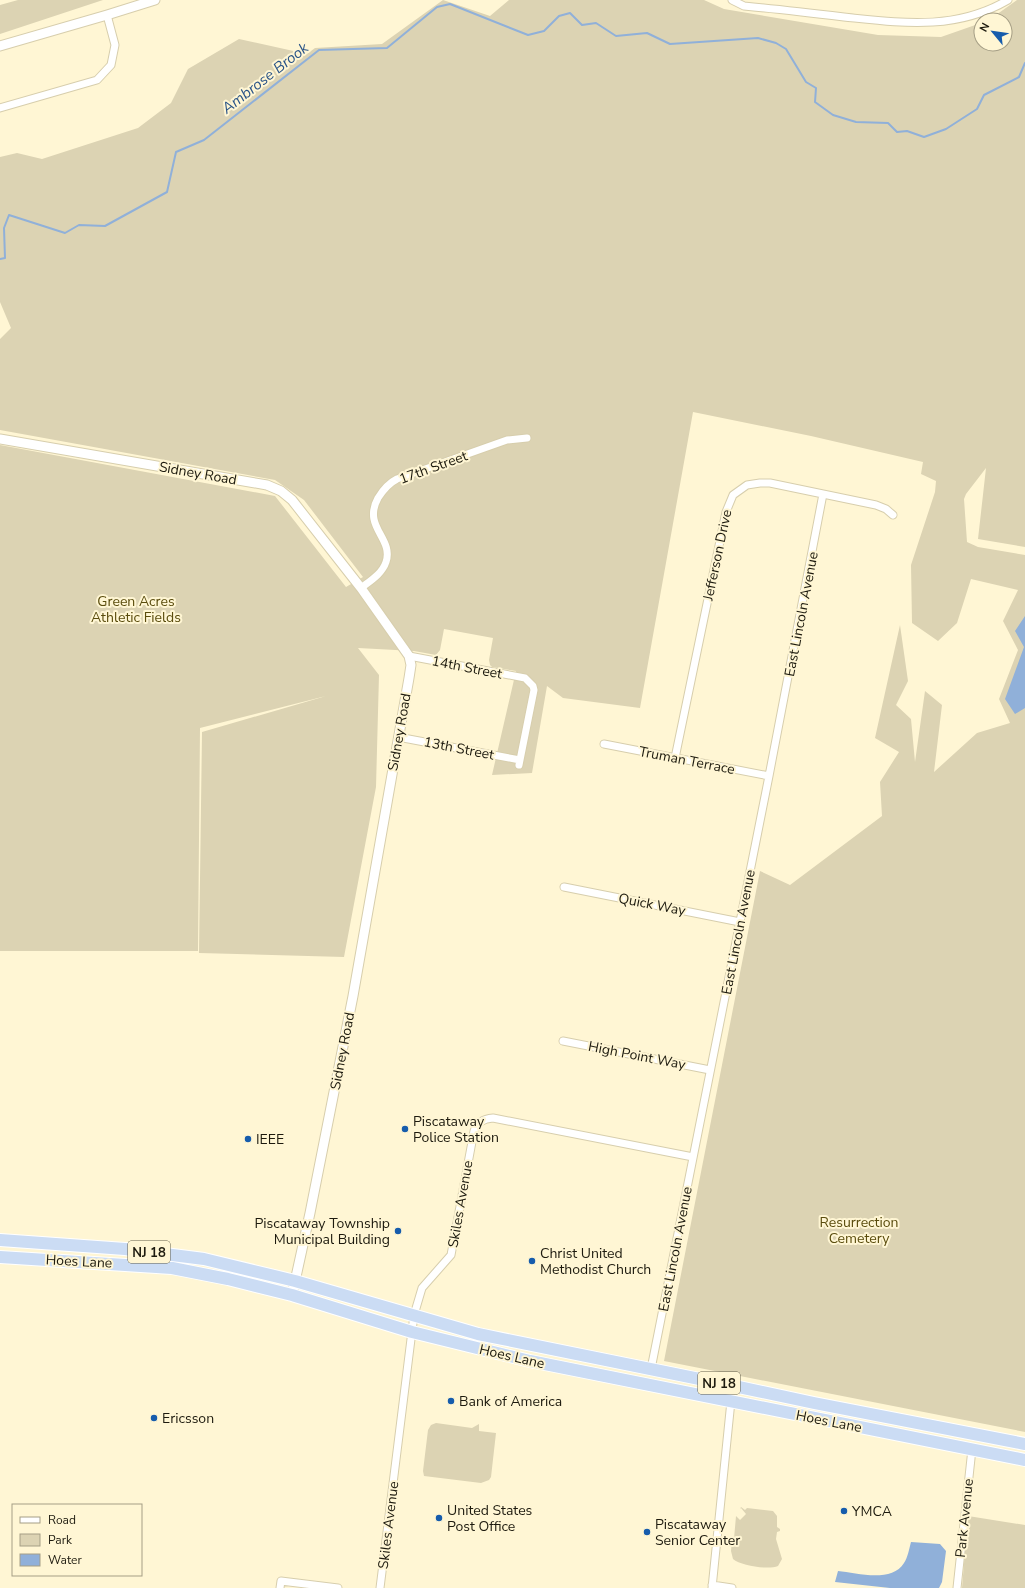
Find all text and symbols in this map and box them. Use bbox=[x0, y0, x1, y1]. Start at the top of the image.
north arrow bbox=[973, 12, 1013, 52]
text: N bbox=[976, 20, 993, 35]
water label: Ambrose Brook bbox=[217, 38, 313, 119]
street label: 17th Street bbox=[396, 446, 470, 489]
street label: Sidney Road bbox=[158, 457, 238, 490]
street label: Jefferson Drive bbox=[698, 508, 736, 603]
street label: East Lincoln Avenue bbox=[780, 550, 823, 678]
park label: Green Acres Athletic Fields bbox=[91, 592, 181, 627]
street label: 14th Street bbox=[430, 651, 504, 684]
street label: Sidney Road bbox=[383, 692, 416, 772]
street label: 13th Street bbox=[422, 732, 496, 765]
street label: Truman Terrace bbox=[637, 742, 736, 779]
street label: East Lincoln Avenue bbox=[717, 868, 760, 996]
street label: Quick Way bbox=[617, 889, 688, 920]
street label: Sidney Road bbox=[326, 1011, 359, 1092]
street label: High Point Way bbox=[587, 1037, 688, 1074]
place label: Piscataway Police Station bbox=[413, 1112, 499, 1147]
marker: Piscataway Police Station bbox=[400, 1124, 410, 1134]
place label: IEEE bbox=[256, 1130, 284, 1149]
marker: IEEE bbox=[243, 1134, 253, 1144]
street label: Skiles Avenue bbox=[443, 1159, 478, 1249]
street label: East Lincoln Avenue bbox=[654, 1185, 697, 1313]
park label: Resurrection Cemetery bbox=[820, 1213, 899, 1248]
place label: Piscataway Township Municipal Building bbox=[254, 1214, 390, 1249]
marker: Piscataway Township Municipal Building bbox=[393, 1226, 403, 1236]
road number: NJ 18 bbox=[128, 1241, 170, 1263]
place label: Christ United Methodist Church bbox=[540, 1244, 651, 1279]
street label: Hoes Lane bbox=[45, 1250, 113, 1273]
marker: Christ United Methodist Church bbox=[527, 1256, 537, 1266]
street label: Hoes Lane bbox=[477, 1340, 546, 1373]
road number: NJ 18 bbox=[698, 1372, 740, 1394]
place label: Bank of America bbox=[459, 1392, 562, 1411]
marker: Bank of America bbox=[446, 1396, 456, 1406]
street label: Hoes Lane bbox=[794, 1406, 863, 1437]
place label: Ericsson bbox=[162, 1409, 214, 1428]
marker: Ericsson bbox=[149, 1413, 159, 1423]
street label: Park Avenue bbox=[951, 1478, 978, 1558]
street label: Skiles Avenue bbox=[374, 1480, 403, 1570]
place label: United States Post Office bbox=[447, 1501, 533, 1536]
place label: YMCA bbox=[851, 1502, 892, 1521]
legend bbox=[12, 1504, 142, 1576]
marker: YMCA bbox=[839, 1506, 849, 1516]
text: Road bbox=[48, 1512, 76, 1528]
marker: United States Post Office bbox=[434, 1513, 444, 1523]
place label: Piscataway Senior Center bbox=[655, 1515, 740, 1550]
marker: Piscataway Senior Center bbox=[642, 1527, 652, 1537]
text: Park bbox=[48, 1532, 73, 1548]
text: Water bbox=[48, 1552, 82, 1568]

